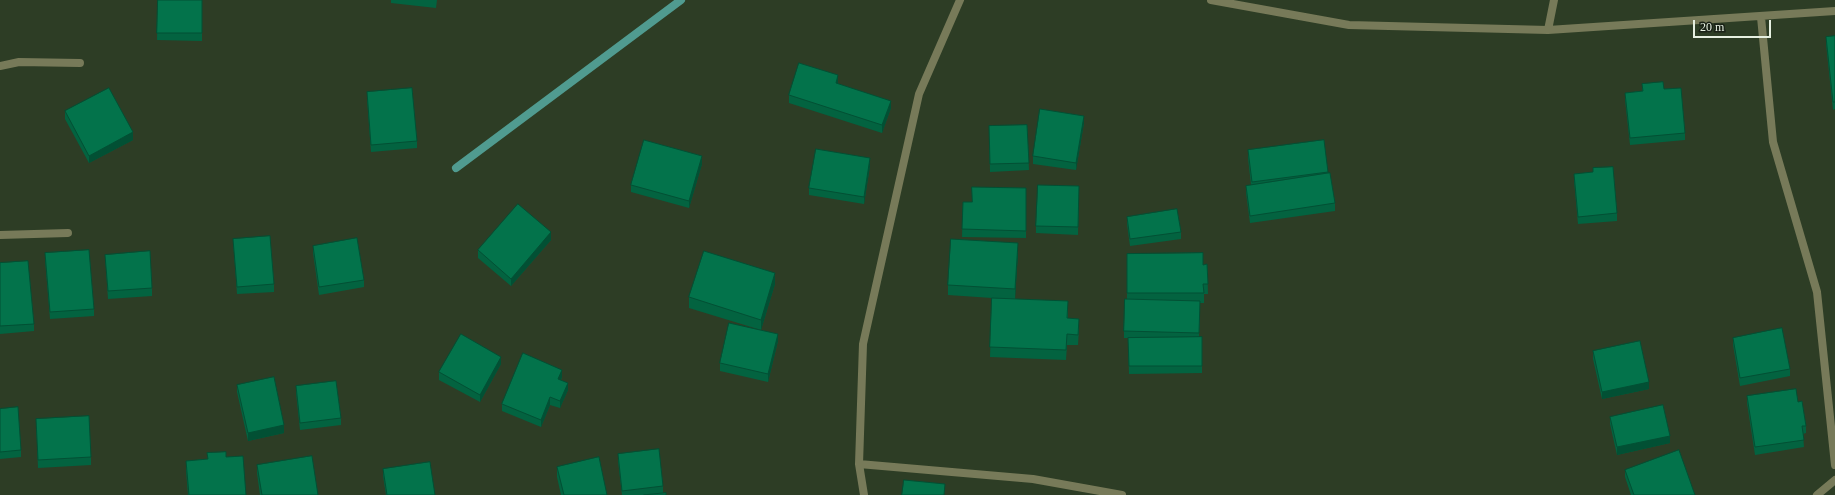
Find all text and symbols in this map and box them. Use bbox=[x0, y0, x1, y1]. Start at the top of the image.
scale bar bbox=[1695, 12, 1773, 38]
text: 20 m bbox=[1700, 20, 1724, 34]

